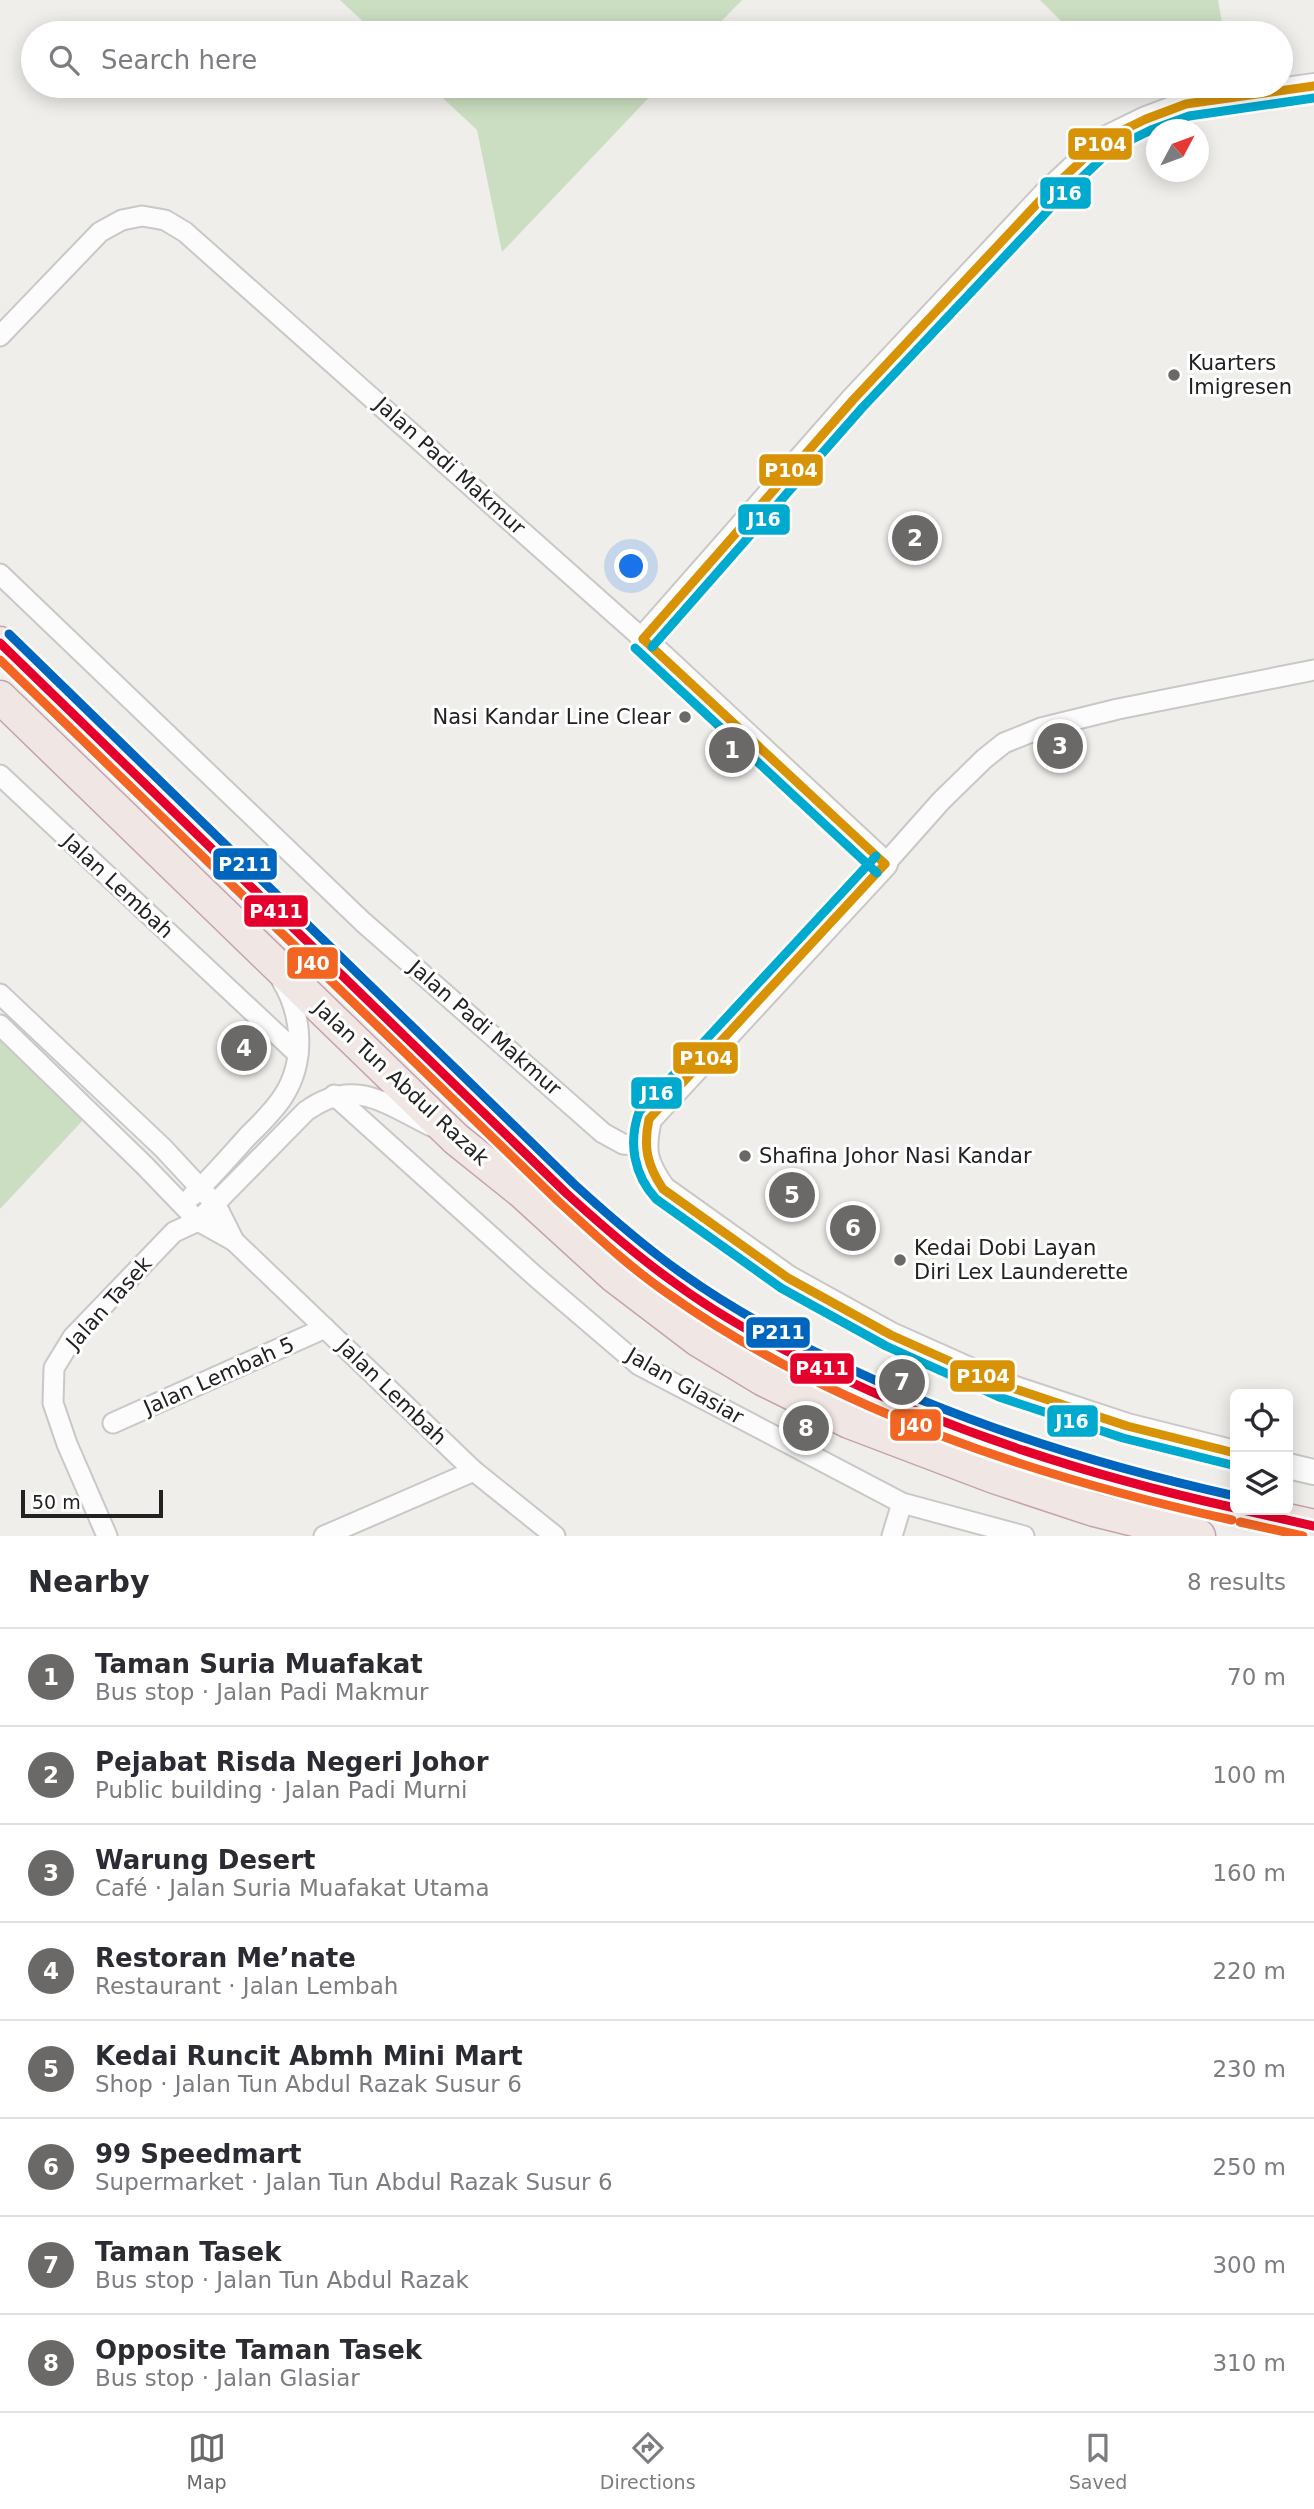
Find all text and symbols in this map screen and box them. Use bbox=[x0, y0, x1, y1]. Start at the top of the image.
search box bbox=[21, 21, 1293, 98]
icon: search bbox=[45, 41, 83, 79]
text: Search here bbox=[101, 45, 257, 75]
north arrow bbox=[1146, 119, 1209, 182]
line badge: P104 bbox=[1067, 127, 1133, 161]
text: P104 bbox=[1073, 133, 1127, 155]
line badge: J16 bbox=[1039, 176, 1092, 210]
text: J16 bbox=[1046, 182, 1082, 204]
place label: Kuarters Imigresen bbox=[1188, 351, 1292, 399]
marker: Kuarters Imigresen bbox=[1166, 367, 1182, 383]
street label: Jalan Padi Makmur bbox=[368, 391, 530, 540]
line badge: P104 bbox=[758, 453, 824, 487]
text: P104 bbox=[764, 459, 818, 481]
line badge: J16 bbox=[737, 503, 791, 536]
text: J16 bbox=[745, 508, 781, 530]
pin: 2 bbox=[892, 512, 938, 564]
your location bbox=[614, 549, 648, 583]
place label: Nasi Kandar Line Clear bbox=[433, 705, 671, 729]
marker: Nasi Kandar Line Clear bbox=[677, 709, 693, 725]
pin: 3 bbox=[1037, 720, 1083, 772]
pin: 1 bbox=[709, 724, 755, 776]
street label: Jalan Lembah bbox=[56, 827, 178, 943]
line badge: P211 bbox=[212, 847, 278, 881]
text: P211 bbox=[218, 853, 272, 875]
line badge: P411 bbox=[243, 894, 309, 928]
text: P411 bbox=[249, 900, 303, 922]
line badge: J40 bbox=[286, 946, 339, 980]
text: J40 bbox=[294, 952, 330, 974]
street label: Jalan Padi Makmur bbox=[403, 954, 566, 1101]
street label: Jalan Tun Abdul Razak bbox=[307, 994, 494, 1171]
pin: 4 bbox=[221, 1022, 267, 1074]
line badge: P104 bbox=[672, 1041, 739, 1075]
text: P104 bbox=[679, 1047, 733, 1069]
line badge: J16 bbox=[630, 1076, 683, 1110]
text: J16 bbox=[638, 1082, 674, 1104]
place label: Shafina Johor Nasi Kandar bbox=[759, 1144, 1032, 1168]
marker: Shafina Johor Nasi Kandar bbox=[737, 1148, 753, 1164]
pin: 5 bbox=[769, 1169, 815, 1221]
pin: 6 bbox=[830, 1202, 876, 1254]
place label: Kedai Dobi Layan Diri Lex Launderette bbox=[914, 1236, 1128, 1284]
street label: Jalan Tasek bbox=[60, 1251, 157, 1356]
marker: Kedai Dobi Layan Diri Lex Launderette bbox=[892, 1252, 908, 1268]
line badge: P211 bbox=[745, 1316, 811, 1349]
text: P211 bbox=[751, 1321, 805, 1343]
street label: Jalan Lembah 5 bbox=[138, 1332, 298, 1421]
street label: Jalan Lembah bbox=[331, 1333, 451, 1450]
street label: Jalan Glasiar bbox=[621, 1342, 748, 1429]
line badge: P411 bbox=[789, 1352, 855, 1385]
pin: 7 bbox=[879, 1356, 925, 1408]
text: P411 bbox=[795, 1357, 849, 1379]
line badge: P104 bbox=[949, 1359, 1016, 1393]
text: P104 bbox=[956, 1365, 1010, 1387]
map controls bbox=[1230, 1389, 1293, 1515]
button: locate bbox=[1230, 1389, 1293, 1452]
pin: 8 bbox=[783, 1402, 829, 1454]
line badge: J16 bbox=[1046, 1404, 1099, 1438]
line badge: J40 bbox=[889, 1408, 942, 1442]
text: J16 bbox=[1053, 1410, 1089, 1432]
text: J40 bbox=[897, 1414, 933, 1436]
button: layers bbox=[1230, 1452, 1293, 1515]
scale bar bbox=[21, 1487, 163, 1519]
text: 50 m bbox=[32, 1491, 81, 1513]
text: Nearby bbox=[28, 1564, 150, 1599]
text: 8 results bbox=[1187, 1569, 1286, 1595]
text: Taman Suria Muafakat bbox=[95, 1649, 423, 1679]
text: 1 bbox=[43, 1664, 59, 1690]
text: 70 m bbox=[1227, 1664, 1286, 1690]
text: Bus stop · Jalan Padi Makmur bbox=[95, 1679, 428, 1705]
text: Pejabat Risda Negeri Johor bbox=[95, 1747, 489, 1777]
text: 2 bbox=[43, 1762, 59, 1788]
text: 100 m bbox=[1212, 1762, 1286, 1788]
text: Public building · Jalan Padi Murni bbox=[95, 1777, 467, 1803]
text: Warung Desert bbox=[95, 1845, 315, 1875]
text: 3 bbox=[43, 1860, 59, 1886]
text: 160 m bbox=[1212, 1860, 1286, 1886]
text: Café · Jalan Suria Muafakat Utama bbox=[95, 1875, 490, 1901]
text: Restoran Me’nate bbox=[95, 1943, 356, 1973]
text: 4 bbox=[43, 1958, 59, 1984]
text: 220 m bbox=[1212, 1958, 1286, 1984]
text: Restaurant · Jalan Lembah bbox=[95, 1973, 398, 1999]
text: Kedai Runcit Abmh Mini Mart bbox=[95, 2041, 523, 2071]
text: 5 bbox=[43, 2056, 59, 2082]
text: 230 m bbox=[1212, 2056, 1286, 2082]
text: Shop · Jalan Tun Abdul Razak Susur 6 bbox=[95, 2071, 522, 2097]
text: 99 Speedmart bbox=[95, 2139, 301, 2169]
text: 6 bbox=[43, 2154, 59, 2180]
text: 250 m bbox=[1212, 2154, 1286, 2180]
text: Supermarket · Jalan Tun Abdul Razak Susur 6 bbox=[95, 2169, 613, 2195]
text: Taman Tasek bbox=[95, 2237, 281, 2267]
text: 7 bbox=[43, 2252, 59, 2278]
text: 300 m bbox=[1212, 2252, 1286, 2278]
text: Bus stop · Jalan Tun Abdul Razak bbox=[95, 2267, 469, 2293]
text: Opposite Taman Tasek bbox=[95, 2335, 422, 2365]
text: 8 bbox=[43, 2350, 59, 2376]
text: 310 m bbox=[1212, 2350, 1286, 2376]
text: Bus stop · Jalan Glasiar bbox=[95, 2365, 360, 2391]
tab: Map bbox=[187, 2429, 227, 2493]
tab: Directions bbox=[600, 2429, 696, 2493]
tab: Saved bbox=[1069, 2429, 1127, 2493]

